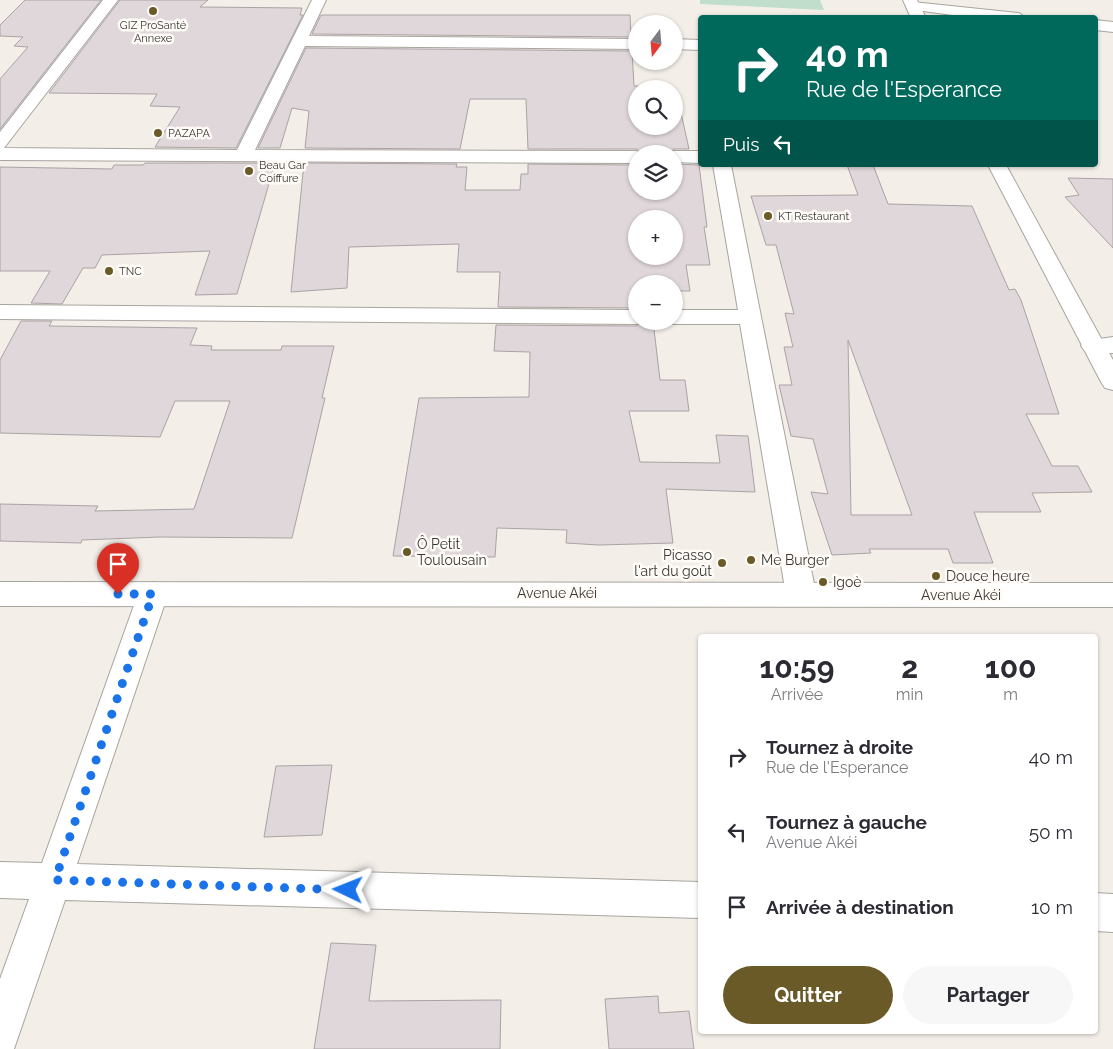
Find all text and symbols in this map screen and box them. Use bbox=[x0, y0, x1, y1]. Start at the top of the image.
marker: GIZ ProSanté Annexe bbox=[147, 5, 159, 17]
north arrow bbox=[628, 15, 682, 70]
map controls bbox=[628, 15, 683, 330]
place label: GIZ ProSanté Annexe bbox=[120, 19, 187, 45]
text: 40 m bbox=[806, 34, 888, 75]
icon: right bbox=[723, 35, 788, 100]
text: Rue de l'Esperance bbox=[806, 76, 1002, 102]
button: search bbox=[628, 80, 683, 135]
marker: PAZAPA bbox=[152, 127, 164, 139]
place label: PAZAPA bbox=[168, 127, 210, 140]
icon: left bbox=[769, 130, 797, 158]
text: Puis bbox=[723, 133, 759, 155]
button: layers bbox=[628, 145, 683, 200]
place label: Beau Gar Coiffure bbox=[259, 159, 306, 185]
marker: Beau Gar Coiffure bbox=[243, 165, 255, 177]
button: + bbox=[628, 210, 683, 265]
marker: KT Restaurant bbox=[762, 210, 774, 222]
place label: KT Restaurant bbox=[778, 210, 849, 223]
marker: TNC bbox=[103, 265, 115, 277]
place label: TNC bbox=[119, 265, 142, 278]
button: − bbox=[628, 275, 683, 330]
place label: Ô Petit Toulousain bbox=[417, 535, 487, 568]
pin bbox=[97, 543, 139, 594]
marker: Ô Petit Toulousain bbox=[401, 546, 413, 558]
place label: Picasso l'art du goût bbox=[634, 547, 712, 579]
icon: arrive bbox=[104, 550, 132, 578]
place label: Me Burger bbox=[761, 552, 829, 568]
marker: Me Burger bbox=[745, 554, 757, 566]
marker: Picasso l'art du goût bbox=[716, 557, 728, 569]
place label: Douce heure bbox=[946, 568, 1030, 584]
marker: Douce heure bbox=[930, 570, 942, 582]
place label: Igoè bbox=[833, 574, 862, 590]
marker: Igoè bbox=[817, 576, 829, 588]
street label: Avenue Akéi bbox=[517, 585, 597, 601]
street label: Avenue Akéi bbox=[921, 587, 1001, 603]
text: 10:59 bbox=[759, 650, 834, 685]
text: 2 bbox=[901, 650, 918, 685]
text: 100 bbox=[985, 650, 1037, 685]
text: Arrivée bbox=[771, 685, 823, 704]
text: min bbox=[896, 685, 923, 704]
text: m bbox=[1003, 685, 1018, 704]
text: Tournez à droite bbox=[766, 736, 913, 758]
icon: right bbox=[723, 743, 751, 771]
text: 40 m bbox=[1029, 746, 1073, 768]
text: Rue de l'Esperance bbox=[766, 758, 908, 777]
text: Tournez à gauche bbox=[766, 811, 927, 833]
icon: left bbox=[723, 818, 751, 846]
text: 50 m bbox=[1029, 821, 1073, 843]
text: Avenue Akéi bbox=[766, 833, 857, 852]
position arrow bbox=[321, 863, 373, 915]
icon: arrive bbox=[723, 893, 751, 921]
text: Arrivée à destination bbox=[766, 896, 954, 918]
text: 10 m bbox=[1031, 896, 1073, 918]
button: Quitter bbox=[723, 966, 893, 1024]
button: Partager bbox=[903, 966, 1073, 1024]

